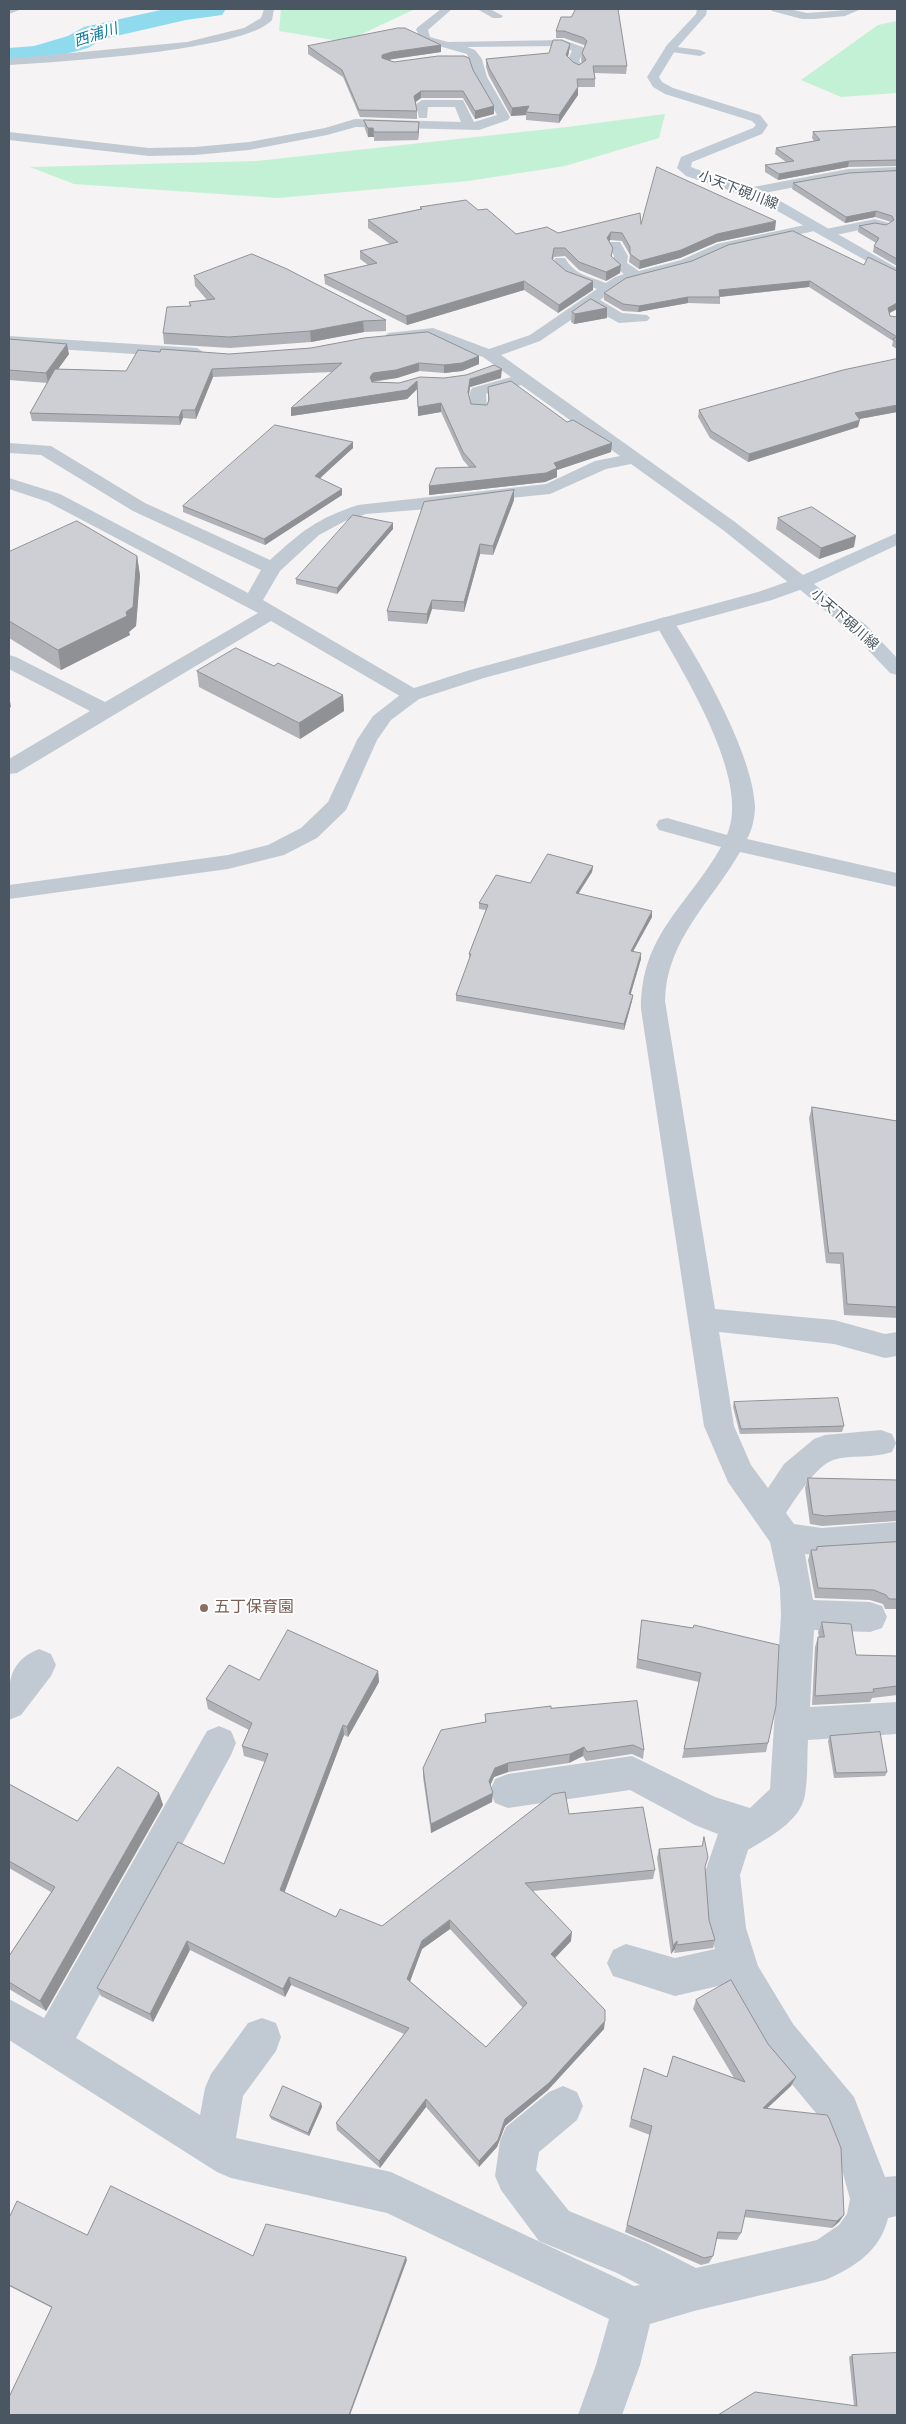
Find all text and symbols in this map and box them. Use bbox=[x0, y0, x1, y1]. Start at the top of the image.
water label: 西浦川 bbox=[72, 20, 120, 52]
street label: 小天下硯川線 bbox=[696, 168, 780, 214]
street label: 小天下硯川線 bbox=[807, 586, 881, 654]
place label: 五丁保育園 bbox=[214, 1598, 294, 1618]
marker: 五丁保育園 bbox=[198, 1602, 210, 1614]

